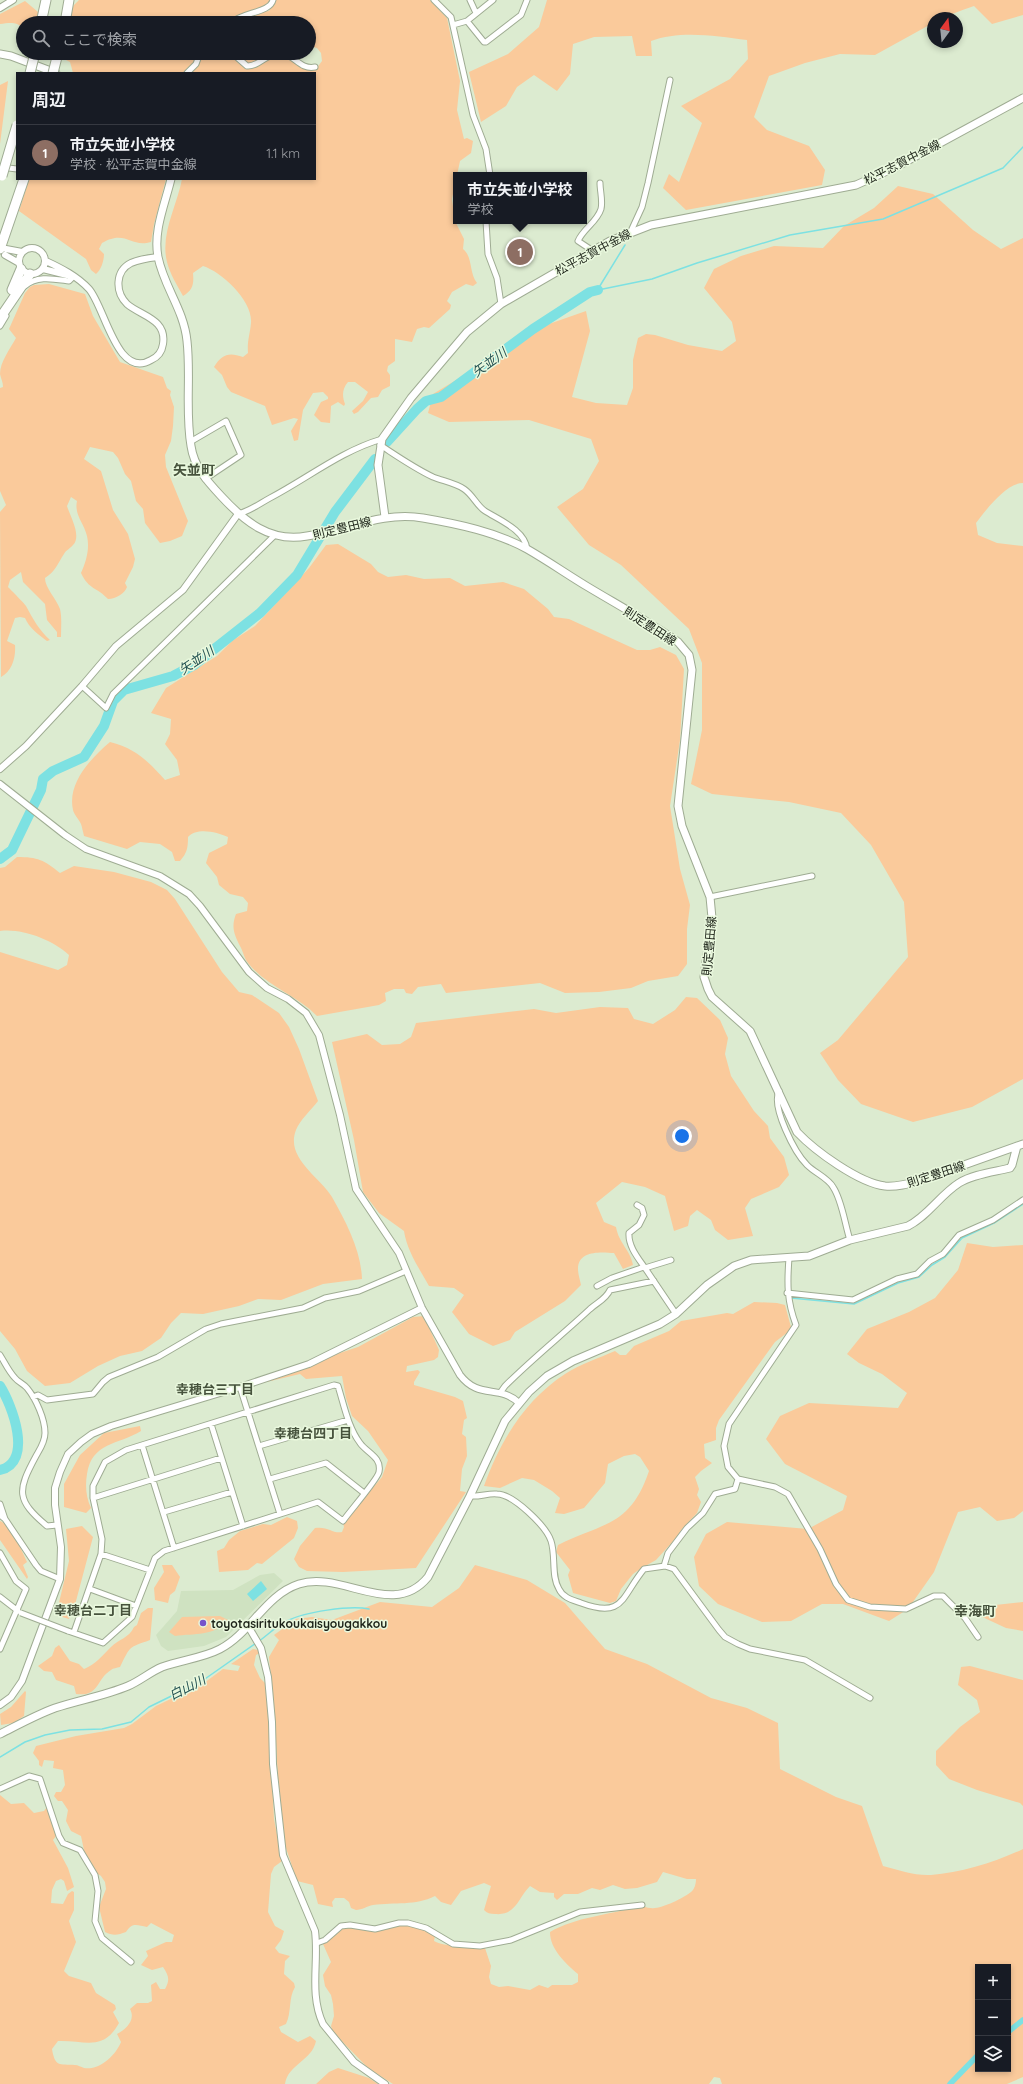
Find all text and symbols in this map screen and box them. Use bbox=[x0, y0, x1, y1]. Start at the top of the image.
north arrow bbox=[927, 12, 963, 48]
search box bbox=[16, 16, 316, 60]
icon: search bbox=[30, 27, 52, 49]
text: ここで検索 bbox=[62, 30, 137, 49]
text: 周辺 bbox=[32, 89, 66, 110]
text: 市立矢並小学校 bbox=[70, 135, 175, 154]
street label: 松平志賀中金線 bbox=[861, 136, 943, 188]
text: 1 bbox=[42, 145, 48, 161]
text: 1.1 km bbox=[266, 145, 300, 161]
text: 学校 · 松平志賀中金線 bbox=[70, 156, 197, 172]
popup bbox=[453, 172, 587, 224]
text: 市立矢並小学校 bbox=[467, 180, 573, 199]
text: 学校 bbox=[467, 201, 494, 217]
street label: 松平志賀中金線 bbox=[552, 226, 634, 278]
pin: 1 bbox=[507, 237, 533, 267]
water label: 矢並川 bbox=[469, 343, 511, 380]
district label: 矢並町 bbox=[173, 461, 215, 479]
street label: 則定豊田線 bbox=[311, 513, 373, 543]
street label: 則定豊田線 bbox=[621, 603, 679, 649]
water label: 矢並川 bbox=[175, 641, 218, 678]
street label: 則定豊田線 bbox=[699, 915, 719, 977]
your location bbox=[672, 1126, 692, 1146]
street label: 則定豊田線 bbox=[905, 1158, 967, 1190]
district label: 幸穂台三丁目 bbox=[176, 1381, 254, 1397]
district label: 幸穂台四丁目 bbox=[274, 1425, 352, 1441]
district label: 幸穂台二丁目 bbox=[54, 1602, 132, 1618]
district label: 幸海町 bbox=[954, 1602, 996, 1620]
place label: toyotasiritukoukaisyougakkou bbox=[211, 1616, 387, 1631]
marker: toyotasiritukoukaisyougakkou bbox=[198, 1618, 208, 1628]
water label: 白山川 bbox=[166, 1670, 210, 1703]
map controls bbox=[975, 1964, 1011, 2072]
button: + bbox=[975, 1964, 1011, 2000]
button: − bbox=[975, 2000, 1011, 2036]
button: layers bbox=[975, 2036, 1011, 2072]

